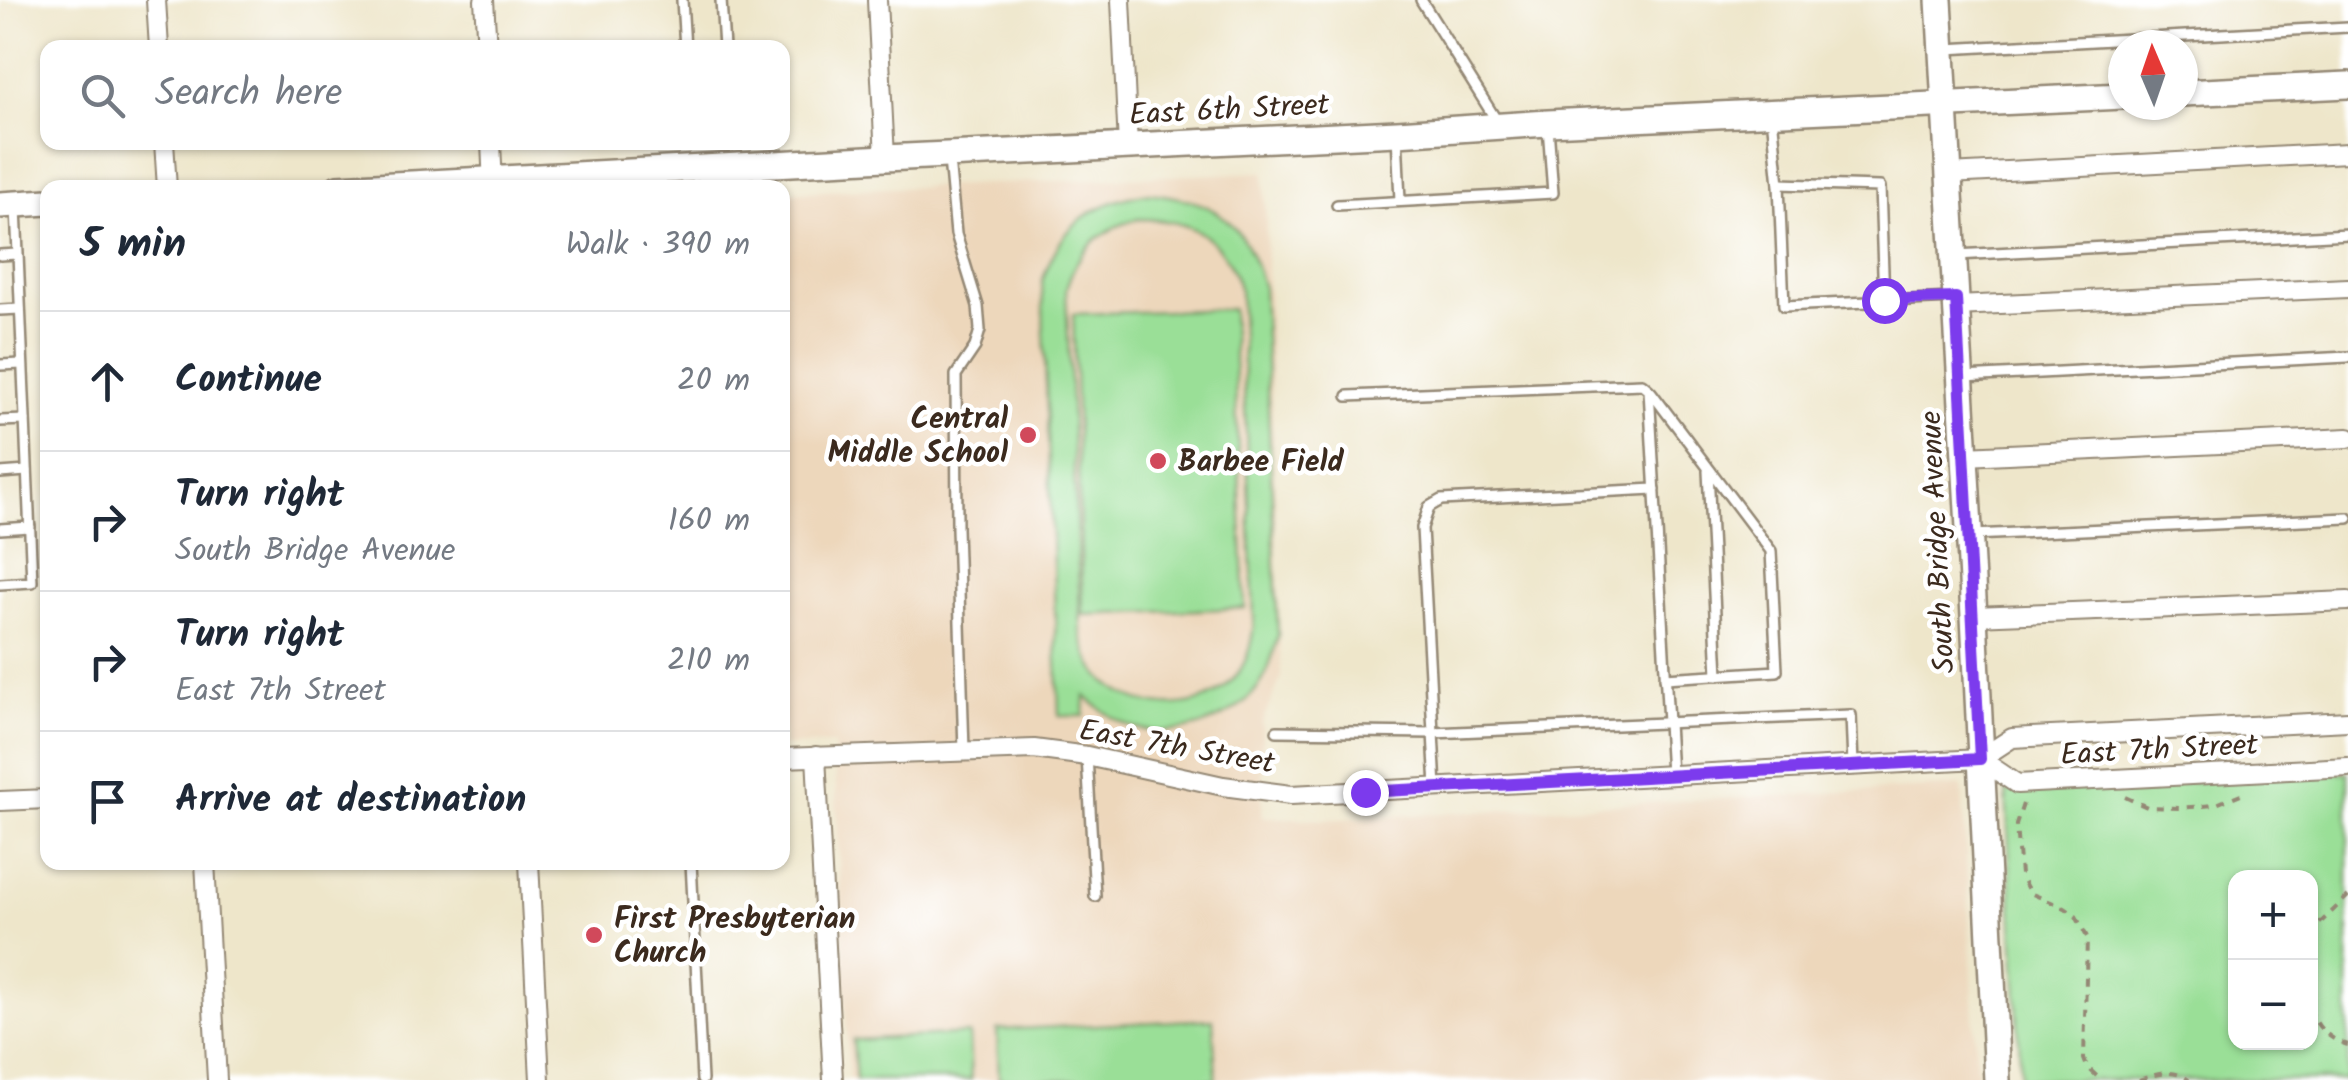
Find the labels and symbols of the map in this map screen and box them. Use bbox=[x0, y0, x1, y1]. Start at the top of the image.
north arrow bbox=[2108, 30, 2198, 120]
street label: East 6th Street bbox=[1128, 82, 1331, 140]
route start bbox=[1862, 278, 1908, 324]
place label: Central Middle School bbox=[828, 396, 1008, 478]
street label: South Bridge Avenue bbox=[1908, 409, 1970, 674]
marker: Central Middle School bbox=[1017, 424, 1039, 446]
place label: Barbee Field bbox=[1178, 439, 1344, 487]
marker: Barbee Field bbox=[1147, 450, 1169, 472]
street label: East 7th Street bbox=[1075, 707, 1279, 789]
street label: East 7th Street bbox=[2059, 722, 2259, 780]
route end bbox=[1343, 770, 1389, 816]
place label: First Presbyterian Church bbox=[614, 896, 855, 978]
marker: First Presbyterian Church bbox=[583, 924, 605, 946]

